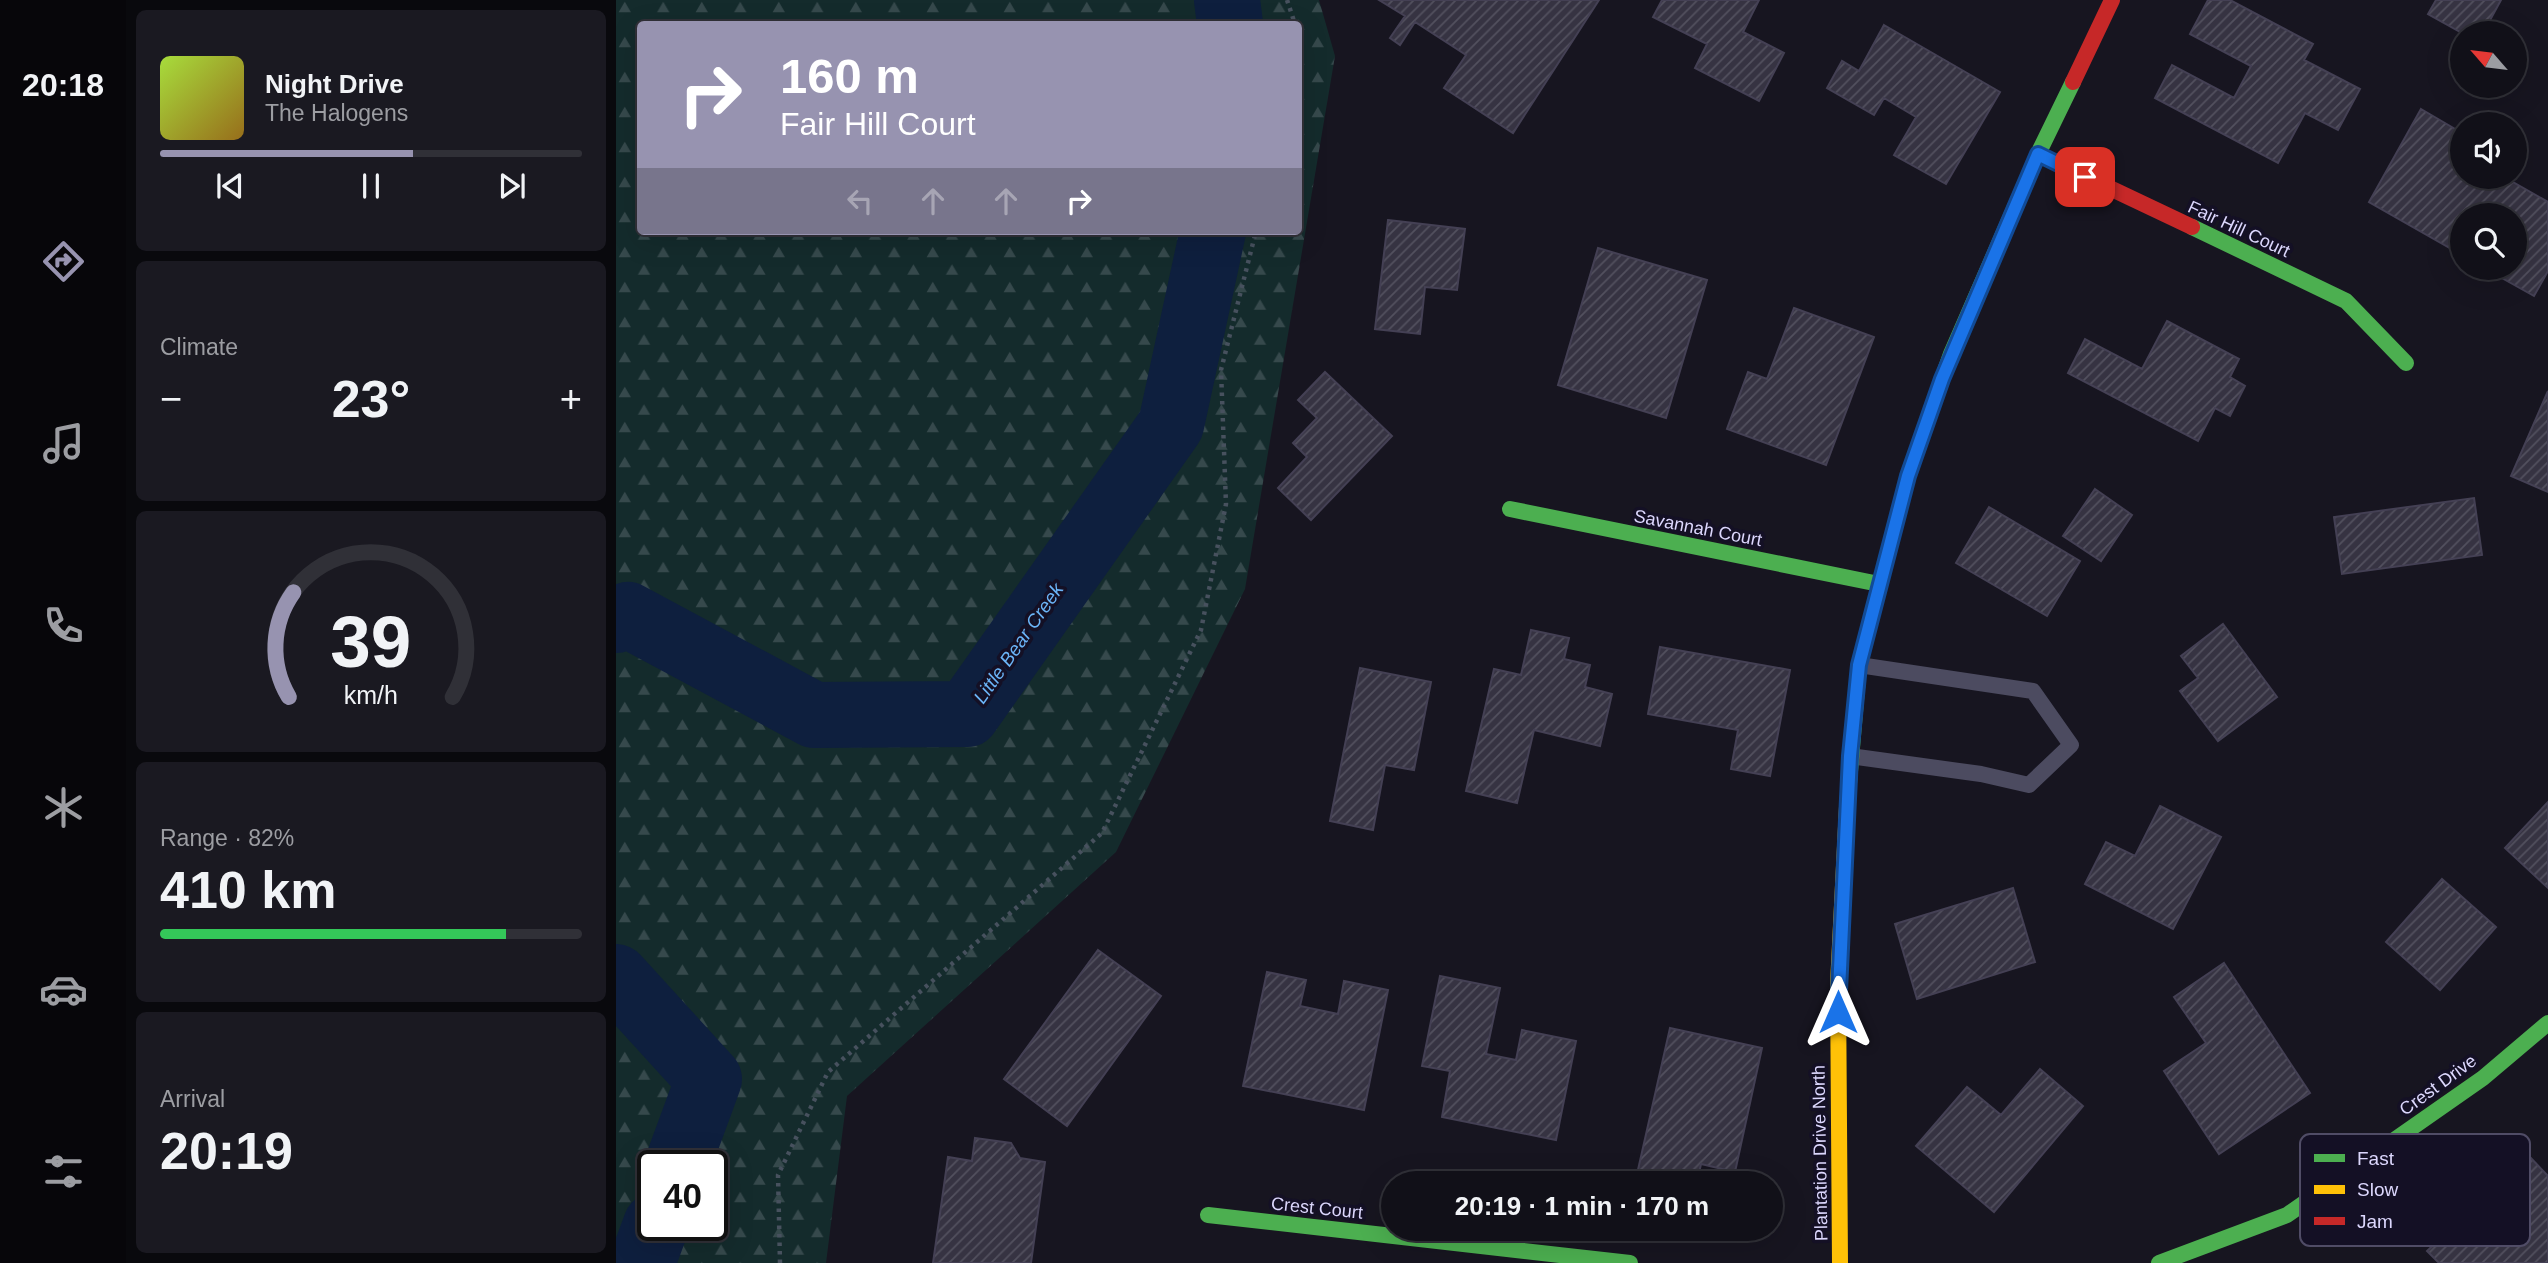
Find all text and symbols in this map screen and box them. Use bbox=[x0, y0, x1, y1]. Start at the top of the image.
north arrow bbox=[2450, 21, 2527, 98]
map controls bbox=[2450, 21, 2527, 280]
icon: right bbox=[665, 49, 756, 140]
text: 160 m bbox=[780, 49, 919, 103]
text: 20:18 bbox=[22, 67, 104, 103]
text: Night Drive bbox=[265, 69, 404, 99]
text: The Halogens bbox=[265, 100, 408, 126]
text: Fair Hill Court bbox=[780, 106, 976, 142]
button: sound bbox=[2450, 112, 2527, 189]
pin bbox=[2055, 147, 2115, 207]
icon: arrive bbox=[2066, 158, 2104, 196]
icon: previous bbox=[211, 167, 249, 205]
icon: pause bbox=[352, 167, 390, 205]
icon: next bbox=[493, 167, 531, 205]
icon: left bbox=[841, 182, 879, 220]
icon: ahead bbox=[914, 182, 952, 220]
icon: ahead bbox=[987, 182, 1025, 220]
icon: right bbox=[1060, 182, 1098, 220]
street label: Fair Hill Court bbox=[2185, 197, 2293, 261]
button: search bbox=[2450, 203, 2527, 280]
icon: directions bbox=[39, 237, 88, 286]
text: Climate bbox=[160, 334, 238, 360]
text: 23° bbox=[332, 370, 410, 428]
text: − bbox=[160, 378, 182, 420]
text: + bbox=[560, 378, 582, 420]
icon: music bbox=[39, 419, 88, 468]
street label: Savannah Court bbox=[1632, 506, 1764, 550]
water label: Little Bear Creek bbox=[969, 578, 1068, 707]
icon: phone bbox=[39, 601, 88, 650]
text: 39 bbox=[331, 602, 411, 683]
text: km/h bbox=[344, 681, 398, 709]
icon: climate bbox=[39, 783, 88, 832]
text: Range · 82% bbox=[160, 825, 294, 851]
text: 410 km bbox=[160, 861, 336, 919]
icon: car bbox=[39, 965, 88, 1014]
position arrow bbox=[1801, 975, 1875, 1049]
street label: Crest Drive bbox=[2396, 1050, 2480, 1120]
street label: Plantation Drive North bbox=[1808, 1065, 1832, 1241]
text: Arrival bbox=[160, 1086, 225, 1112]
text: 20:19 bbox=[160, 1122, 293, 1180]
legend bbox=[2300, 1134, 2530, 1246]
icon: filters bbox=[39, 1147, 88, 1196]
text: Fast bbox=[2357, 1148, 2395, 1169]
speed limit sign: 40 bbox=[637, 1150, 728, 1241]
text: Slow bbox=[2357, 1179, 2398, 1200]
text: 20:19 · 1 min · 170 m bbox=[1455, 1191, 1709, 1221]
street label: Crest Court bbox=[1270, 1193, 1364, 1223]
text: Jam bbox=[2357, 1211, 2393, 1232]

